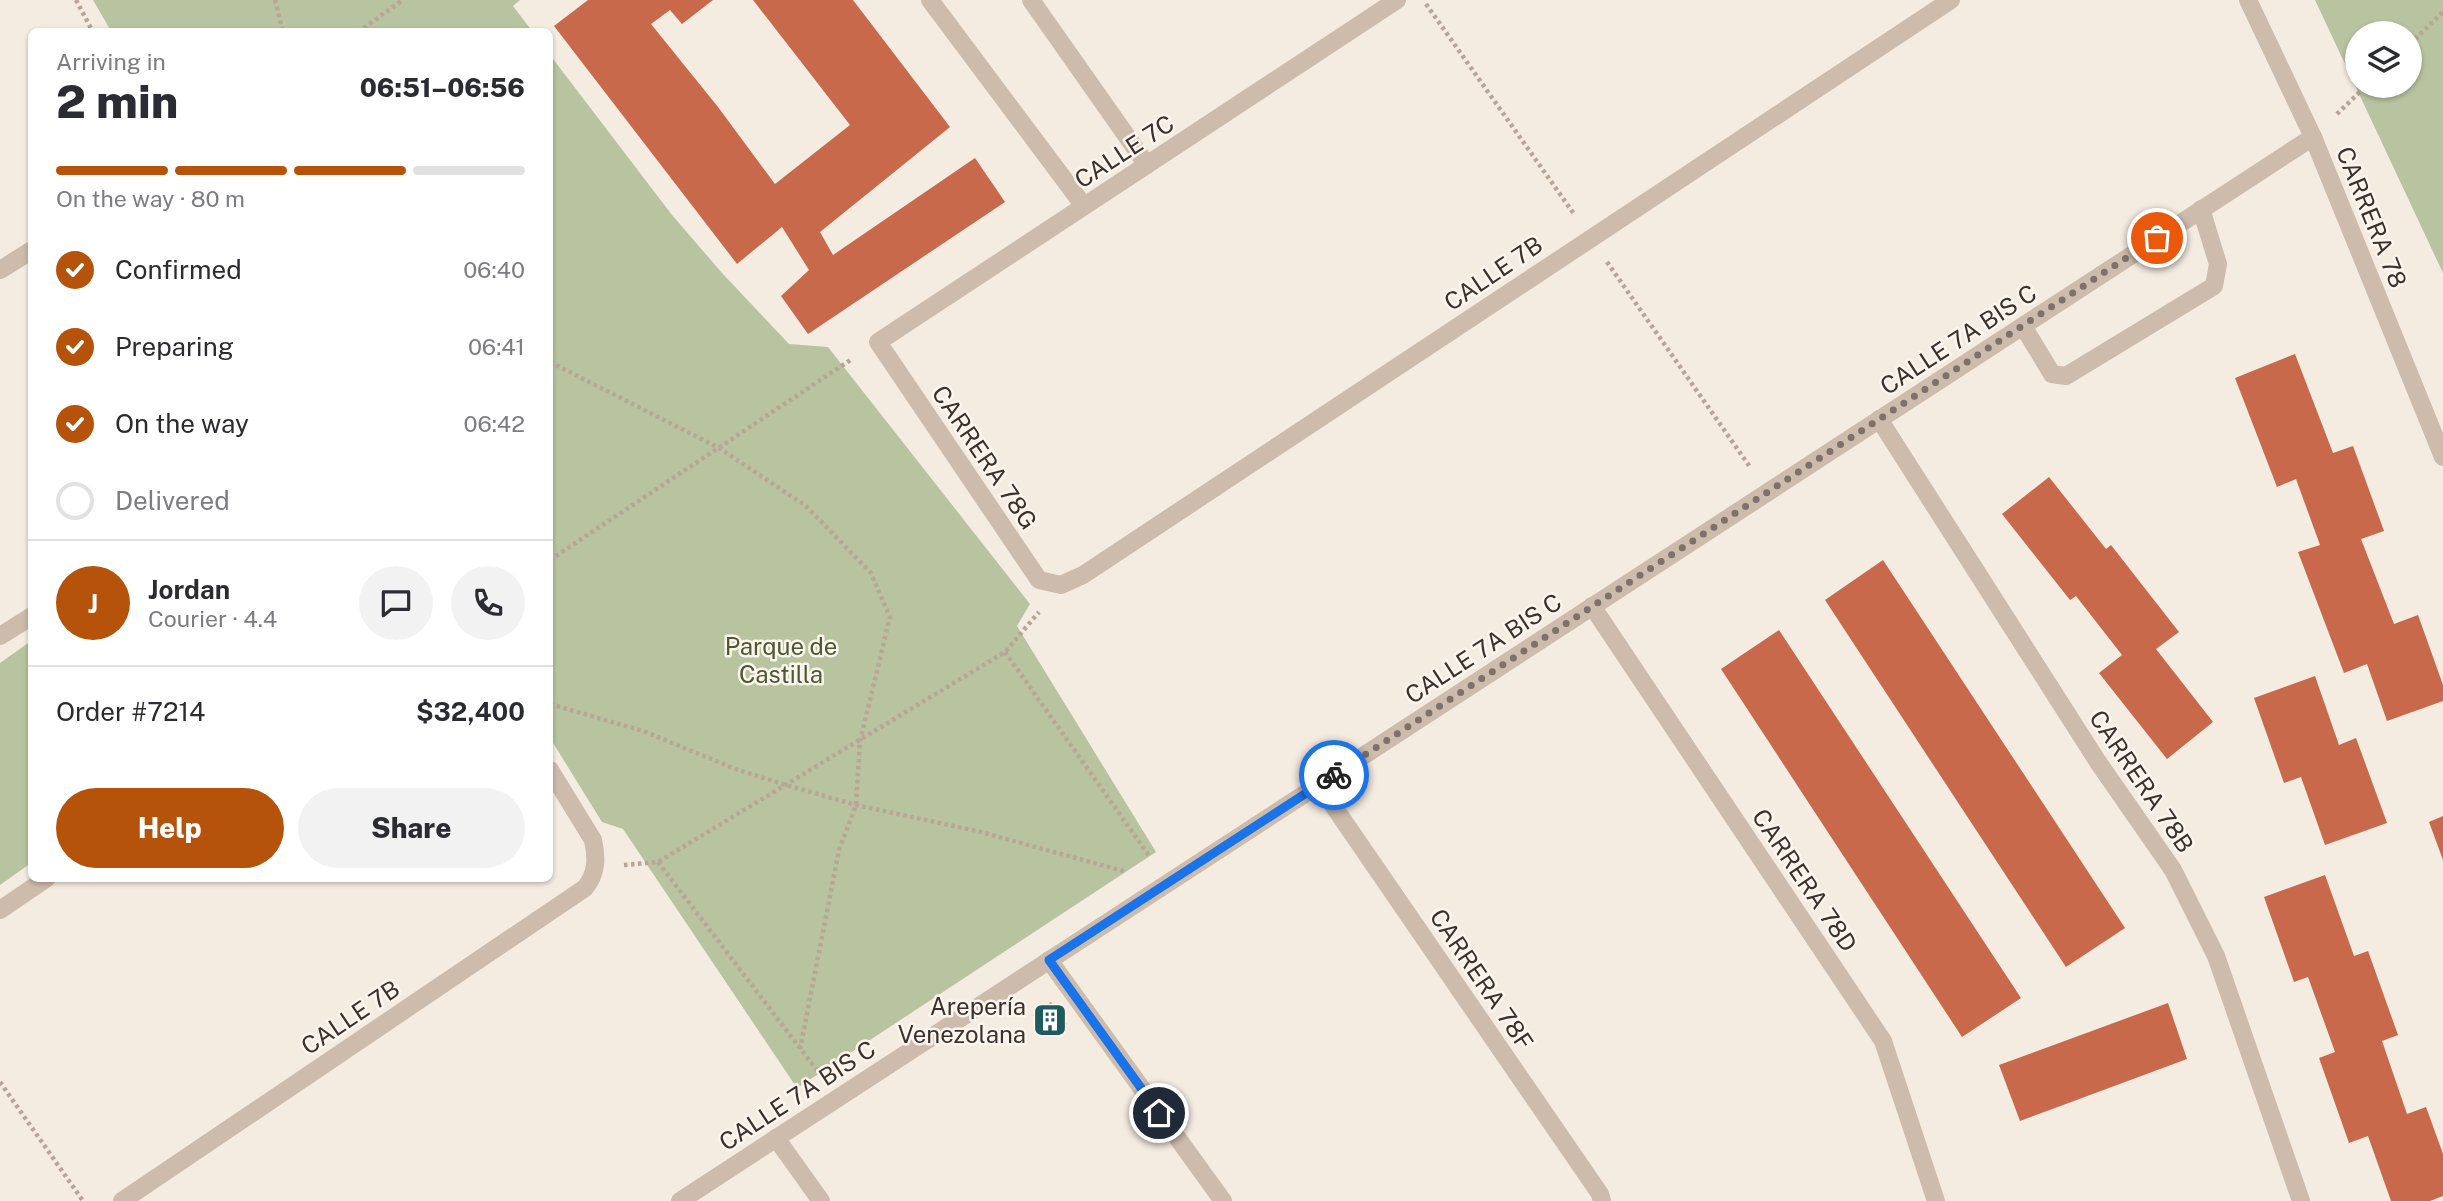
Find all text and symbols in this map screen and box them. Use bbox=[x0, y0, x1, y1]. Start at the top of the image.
map controls bbox=[2345, 21, 2422, 98]
button: layers bbox=[2345, 21, 2422, 98]
text: Arriving in bbox=[56, 48, 166, 75]
text: 06:51–06:56 bbox=[360, 72, 525, 103]
text: 2 min bbox=[56, 74, 178, 128]
street label: CALLE 7C bbox=[1069, 109, 1179, 193]
street label: CARRERA 78 bbox=[2331, 142, 2413, 292]
text: On the way · 80 m bbox=[56, 185, 245, 212]
pin bbox=[2127, 208, 2187, 268]
icon: bag bbox=[2138, 219, 2176, 257]
street label: CALLE 7B bbox=[1439, 230, 1547, 316]
icon: check bbox=[56, 251, 94, 289]
text: Confirmed bbox=[115, 254, 242, 285]
text: 06:40 bbox=[463, 256, 525, 283]
street label: CALLE 7A BIS C bbox=[1875, 278, 2041, 400]
icon: check bbox=[56, 328, 94, 366]
text: Preparing bbox=[115, 331, 234, 362]
text: 06:41 bbox=[468, 333, 525, 360]
street label: CARRERA 78G bbox=[927, 380, 1043, 534]
icon: check bbox=[56, 405, 94, 443]
text: On the way bbox=[115, 408, 249, 439]
text: 06:42 bbox=[464, 410, 525, 437]
text: Delivered bbox=[115, 485, 230, 516]
button: chat bbox=[359, 566, 433, 640]
button: phone bbox=[451, 566, 525, 640]
text: Jordan bbox=[148, 574, 230, 605]
street label: CALLE 7A BIS C bbox=[1400, 587, 1566, 709]
text: J bbox=[88, 588, 98, 619]
text: Courier · 4.4 bbox=[148, 605, 277, 632]
park label: Parque de Castilla bbox=[725, 632, 837, 688]
text: Order #7214 bbox=[56, 696, 205, 727]
text: $32,400 bbox=[416, 696, 525, 727]
street label: CARRERA 78B bbox=[2084, 705, 2200, 857]
courier bbox=[1299, 740, 1369, 810]
icon: bike bbox=[1315, 756, 1353, 794]
button: Help bbox=[56, 788, 284, 868]
button: Share bbox=[298, 788, 525, 868]
street label: CARRERA 78D bbox=[1747, 803, 1863, 957]
street label: CARRERA 78F bbox=[1425, 903, 1539, 1055]
street label: CALLE 7B bbox=[296, 974, 404, 1060]
place label: Arepería Venezolana bbox=[898, 992, 1026, 1048]
building icon: Arepería Venezolana bbox=[1031, 1001, 1069, 1039]
street label: CALLE 7A BIS C bbox=[714, 1034, 880, 1156]
pin bbox=[1129, 1083, 1189, 1143]
icon: home bbox=[1140, 1094, 1178, 1132]

